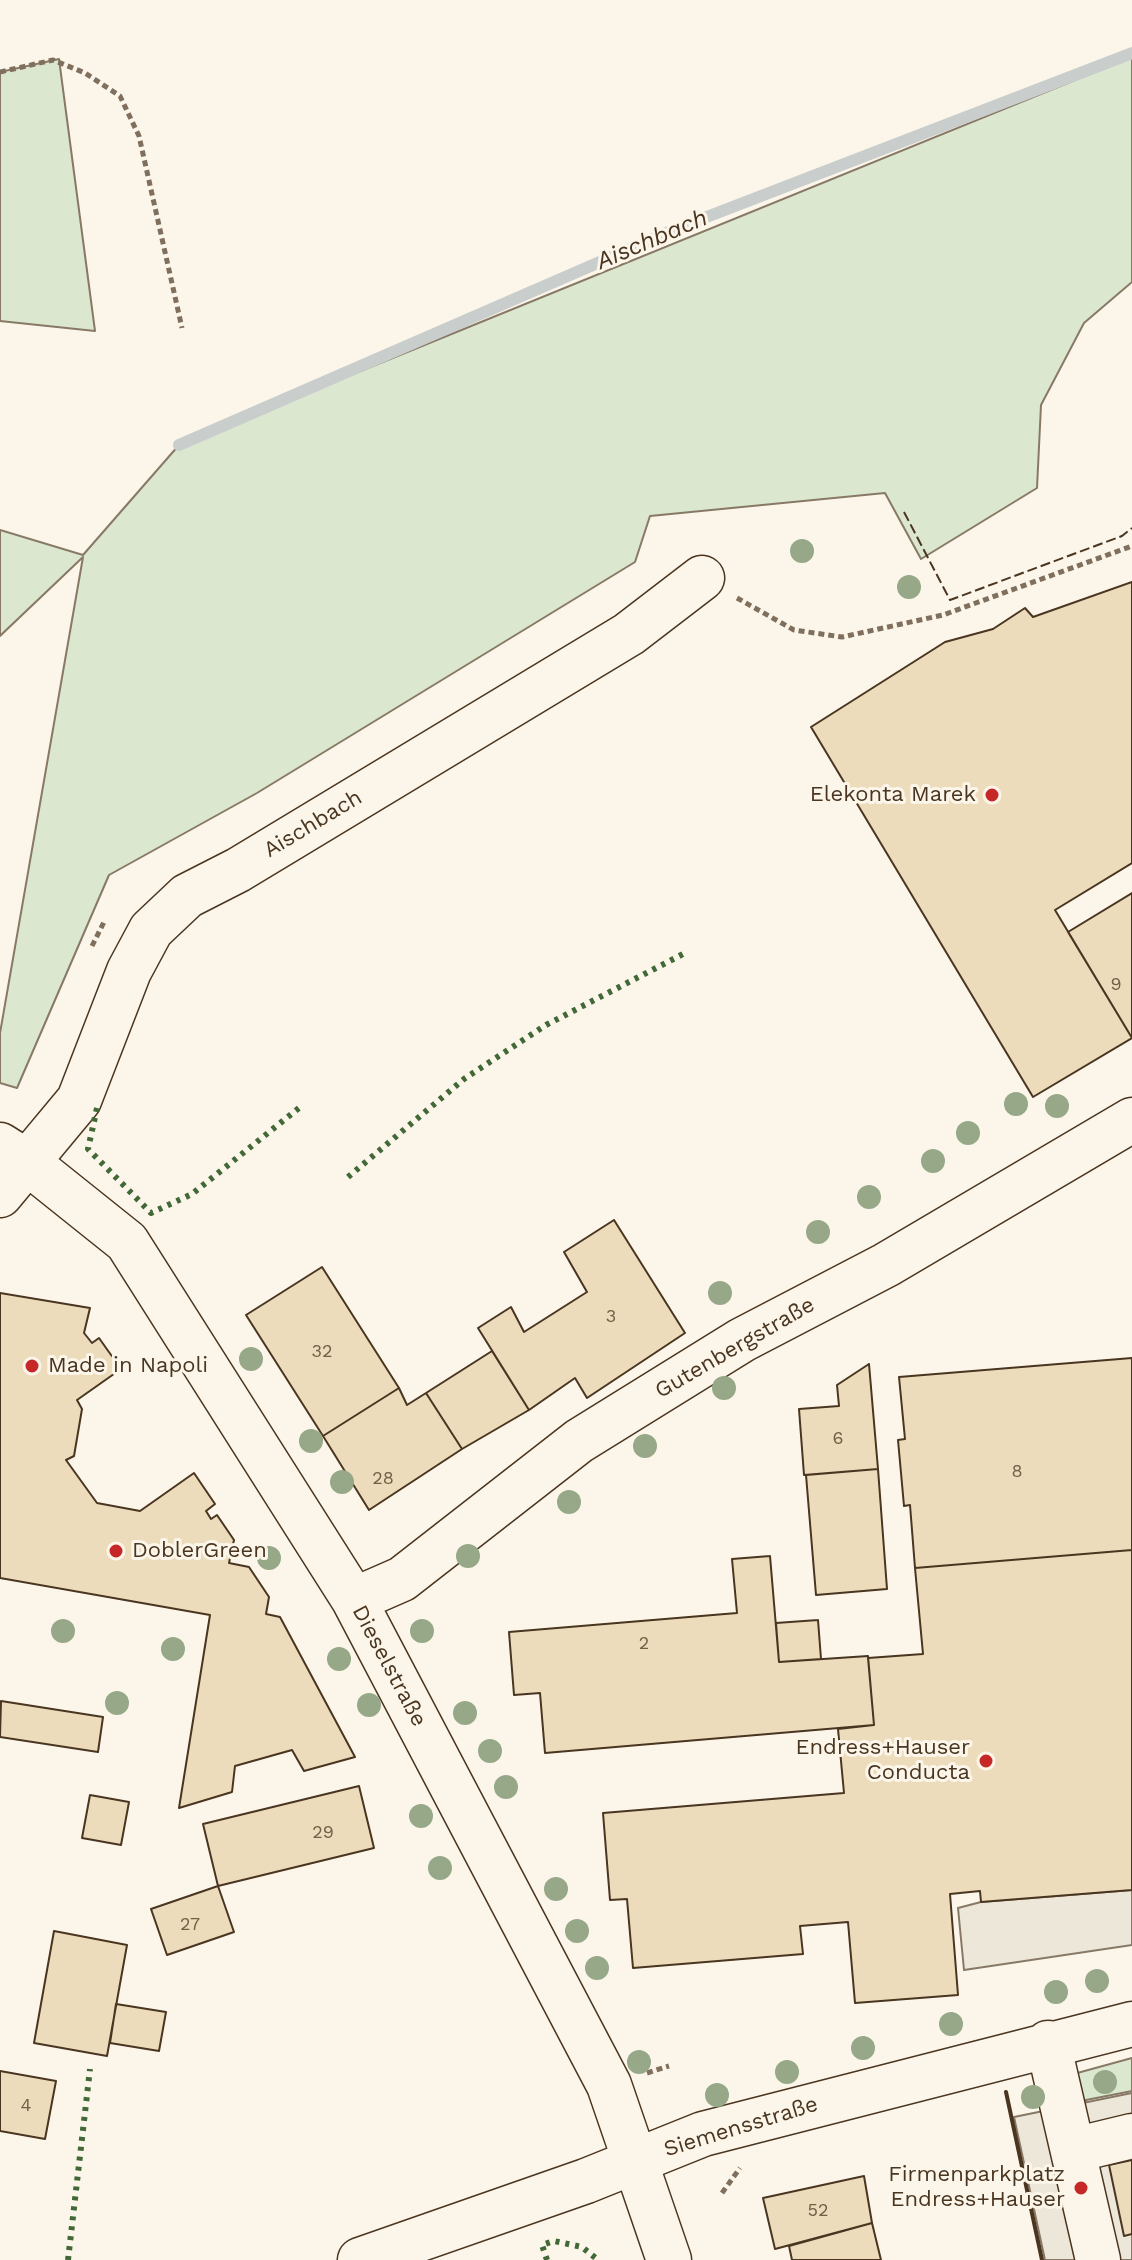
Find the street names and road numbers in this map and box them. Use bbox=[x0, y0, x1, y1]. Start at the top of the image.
street label: Aischbach bbox=[259, 784, 367, 864]
street label: Gutenbergstraße bbox=[651, 1292, 819, 1404]
street label: Dieselstraße bbox=[346, 1601, 432, 1731]
street label: Siemensstraße bbox=[661, 2091, 821, 2163]

